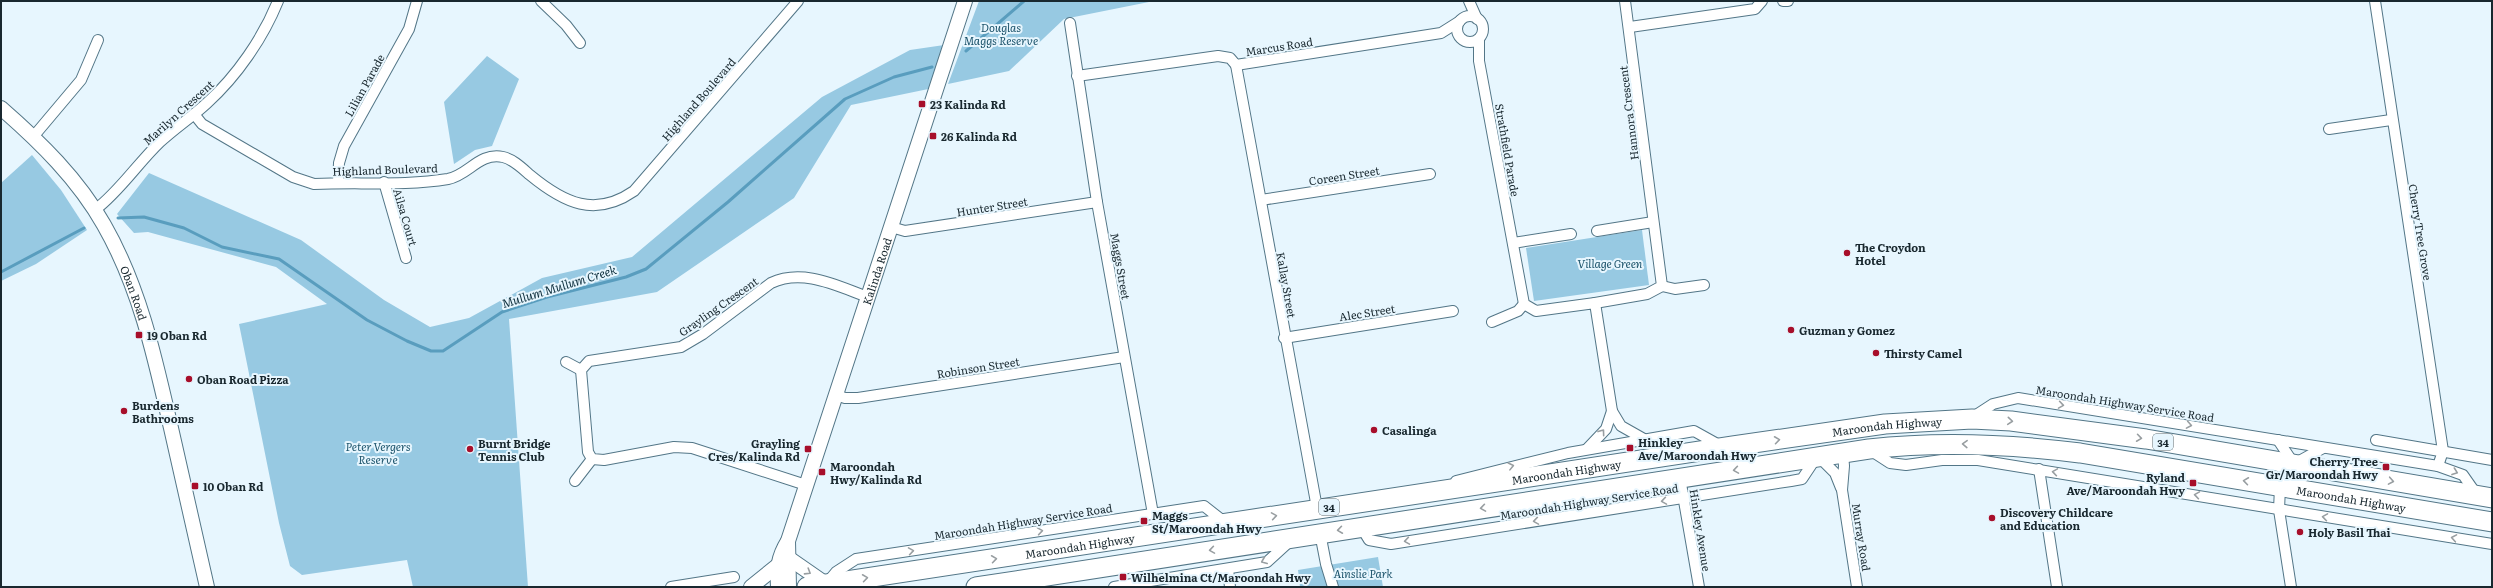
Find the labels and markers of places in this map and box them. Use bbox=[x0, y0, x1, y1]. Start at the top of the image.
place label: 23 Kalinda Rd bbox=[930, 96, 1006, 112]
marker: 23 Kalinda Rd bbox=[917, 99, 927, 109]
place label: 26 Kalinda Rd bbox=[941, 128, 1017, 144]
marker: 26 Kalinda Rd bbox=[928, 131, 938, 141]
place label: The Croydon Hotel bbox=[1855, 239, 1926, 268]
marker: The Croydon Hotel bbox=[1842, 248, 1852, 258]
place label: Guzman y Gomez bbox=[1799, 322, 1895, 338]
marker: Guzman y Gomez bbox=[1786, 325, 1796, 335]
place label: 19 Oban Rd bbox=[147, 327, 207, 343]
marker: 19 Oban Rd bbox=[134, 330, 144, 340]
place label: Thirsty Camel bbox=[1884, 345, 1962, 361]
marker: Thirsty Camel bbox=[1871, 348, 1881, 358]
place label: Oban Road Pizza bbox=[197, 371, 289, 387]
marker: Oban Road Pizza bbox=[184, 374, 194, 384]
place label: Burdens Bathrooms bbox=[132, 397, 194, 426]
marker: Burdens Bathrooms bbox=[119, 406, 129, 416]
place label: Casalinga bbox=[1382, 422, 1437, 438]
marker: Casalinga bbox=[1369, 425, 1379, 435]
place label: Hinkley Ave/Maroondah Hwy bbox=[1638, 434, 1757, 463]
place label: Burnt Bridge Tennis Club bbox=[478, 435, 551, 464]
place label: Grayling Cres/Kalinda Rd bbox=[708, 435, 800, 464]
marker: Hinkley Ave/Maroondah Hwy bbox=[1625, 443, 1635, 453]
marker: Burnt Bridge Tennis Club bbox=[465, 444, 475, 454]
marker: Grayling Cres/Kalinda Rd bbox=[803, 444, 813, 454]
place label: Cherry Tree Gr/Maroondah Hwy bbox=[2266, 453, 2378, 482]
place label: Maroondah Hwy/Kalinda Rd bbox=[830, 458, 922, 487]
marker: Cherry Tree Gr/Maroondah Hwy bbox=[2381, 462, 2391, 472]
marker: Maroondah Hwy/Kalinda Rd bbox=[817, 467, 827, 477]
place label: Ryland Ave/Maroondah Hwy bbox=[2066, 469, 2185, 498]
place label: 10 Oban Rd bbox=[203, 478, 263, 494]
marker: Ryland Ave/Maroondah Hwy bbox=[2188, 478, 2198, 488]
marker: 10 Oban Rd bbox=[190, 481, 200, 491]
place label: Discovery Childcare and Education bbox=[2000, 504, 2113, 533]
place label: Maggs St/Maroondah Hwy bbox=[1152, 507, 1262, 536]
marker: Discovery Childcare and Education bbox=[1987, 513, 1997, 523]
marker: Maggs St/Maroondah Hwy bbox=[1139, 516, 1149, 526]
place label: Holy Basil Thai bbox=[2308, 524, 2391, 540]
marker: Holy Basil Thai bbox=[2295, 527, 2305, 537]
place label: Wilhelmina Ct/Maroondah Hwy bbox=[1131, 569, 1311, 585]
marker: Wilhelmina Ct/Maroondah Hwy bbox=[1118, 572, 1128, 582]

